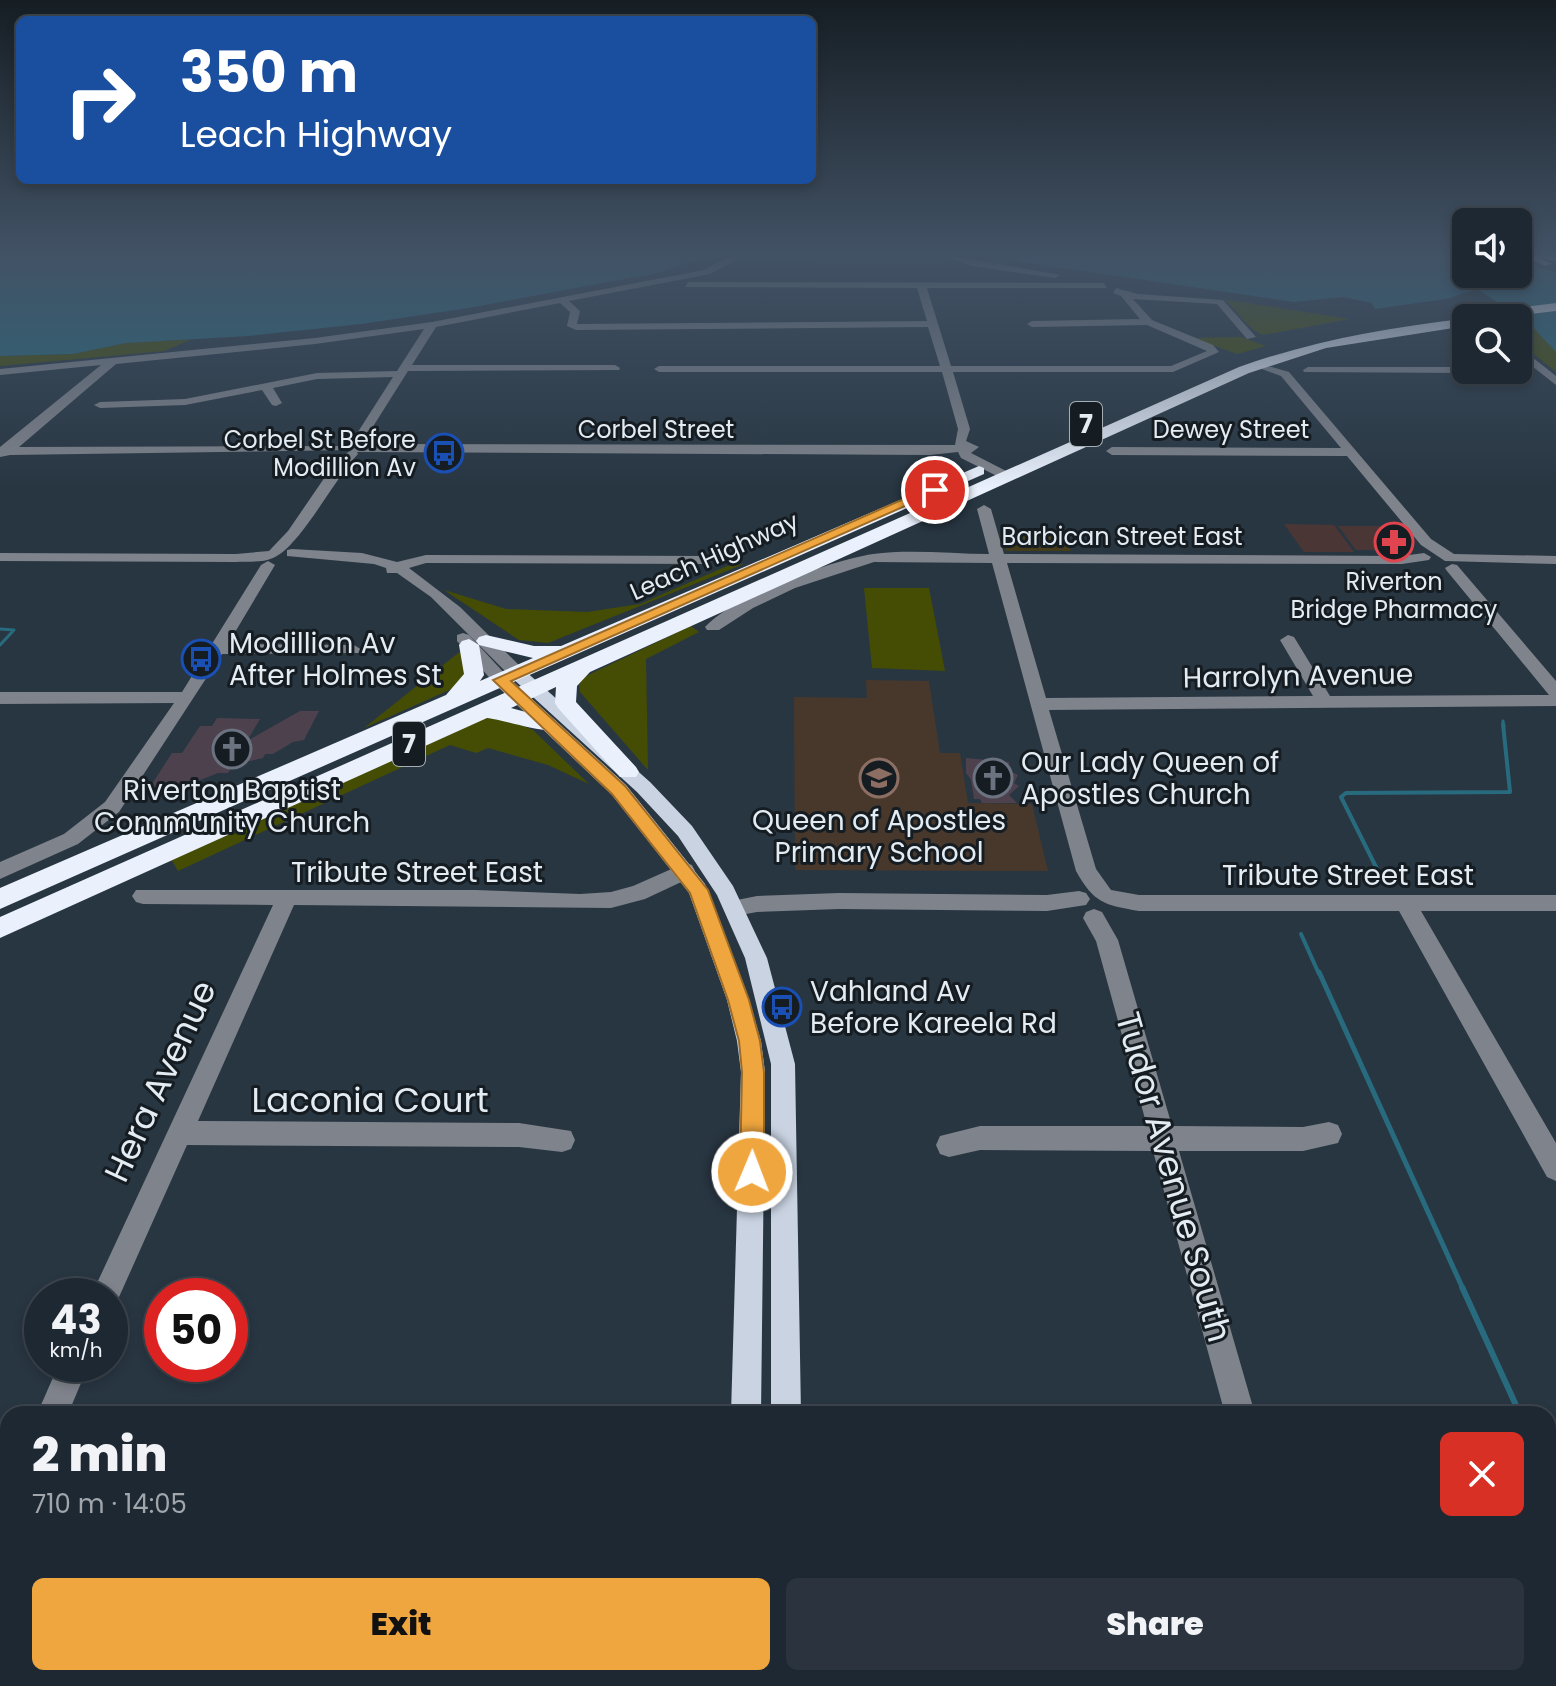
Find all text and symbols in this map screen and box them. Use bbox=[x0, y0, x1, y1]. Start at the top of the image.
text: 350 m bbox=[180, 33, 358, 112]
icon: right bbox=[48, 48, 152, 152]
text: Leach Highway bbox=[180, 109, 452, 160]
map controls bbox=[1452, 208, 1532, 384]
button: sound bbox=[1452, 208, 1532, 288]
button: search bbox=[1452, 304, 1532, 384]
road number: 7 bbox=[1070, 402, 1102, 446]
street label: Corbel Street bbox=[578, 413, 734, 446]
street label: Dewey Street bbox=[1153, 413, 1309, 446]
place label: Corbel St Before Modillion Av bbox=[224, 423, 417, 484]
bus stop icon: Corbel St Before Modillion Av bbox=[423, 432, 465, 474]
pin bbox=[901, 456, 969, 524]
icon: arrive bbox=[913, 468, 957, 512]
street label: Leach Highway bbox=[624, 504, 804, 608]
street label: Barbican Street East bbox=[1001, 520, 1243, 553]
pharmacy icon: Riverton Bridge Pharmacy bbox=[1373, 521, 1415, 563]
place label: Riverton Bridge Pharmacy bbox=[1291, 565, 1498, 626]
place label: Modillion Av After Holmes St bbox=[229, 624, 442, 695]
bus stop icon: Modillion Av After Holmes St bbox=[180, 638, 222, 680]
street label: Harrolyn Avenue bbox=[1183, 654, 1413, 698]
road number: 7 bbox=[393, 722, 425, 766]
church icon: Riverton Baptist Community Church bbox=[211, 728, 253, 770]
place label: Our Lady Queen of Apostles Church bbox=[1021, 743, 1279, 814]
school or university icon: Queen of Apostles Primary School bbox=[858, 757, 900, 799]
church icon: Our Lady Queen of Apostles Church bbox=[972, 757, 1014, 799]
place label: Riverton Baptist Community Church bbox=[94, 771, 370, 842]
place label: Queen of Apostles Primary School bbox=[752, 801, 1006, 872]
street label: Tribute Street East bbox=[291, 853, 543, 892]
street label: Tribute Street East bbox=[1222, 856, 1474, 895]
place label: Vahland Av Before Kareela Rd bbox=[810, 972, 1057, 1043]
street label: Hera Avenue bbox=[92, 973, 228, 1189]
bus stop icon: Vahland Av Before Kareela Rd bbox=[761, 986, 803, 1028]
street label: Tudor Avenue South bbox=[1104, 1006, 1244, 1348]
street label: Laconia Court bbox=[251, 1076, 489, 1124]
position arrow bbox=[710, 1130, 794, 1214]
speed limit sign: 50 bbox=[144, 1278, 248, 1382]
text: 43 bbox=[50, 1292, 102, 1348]
text: km/h bbox=[49, 1336, 103, 1364]
text: 2 min bbox=[32, 1421, 167, 1488]
button: close bbox=[1440, 1432, 1524, 1516]
text: 710 m · 14:05 bbox=[32, 1486, 187, 1522]
button: Exit bbox=[32, 1578, 770, 1670]
button: Share bbox=[786, 1578, 1524, 1670]

